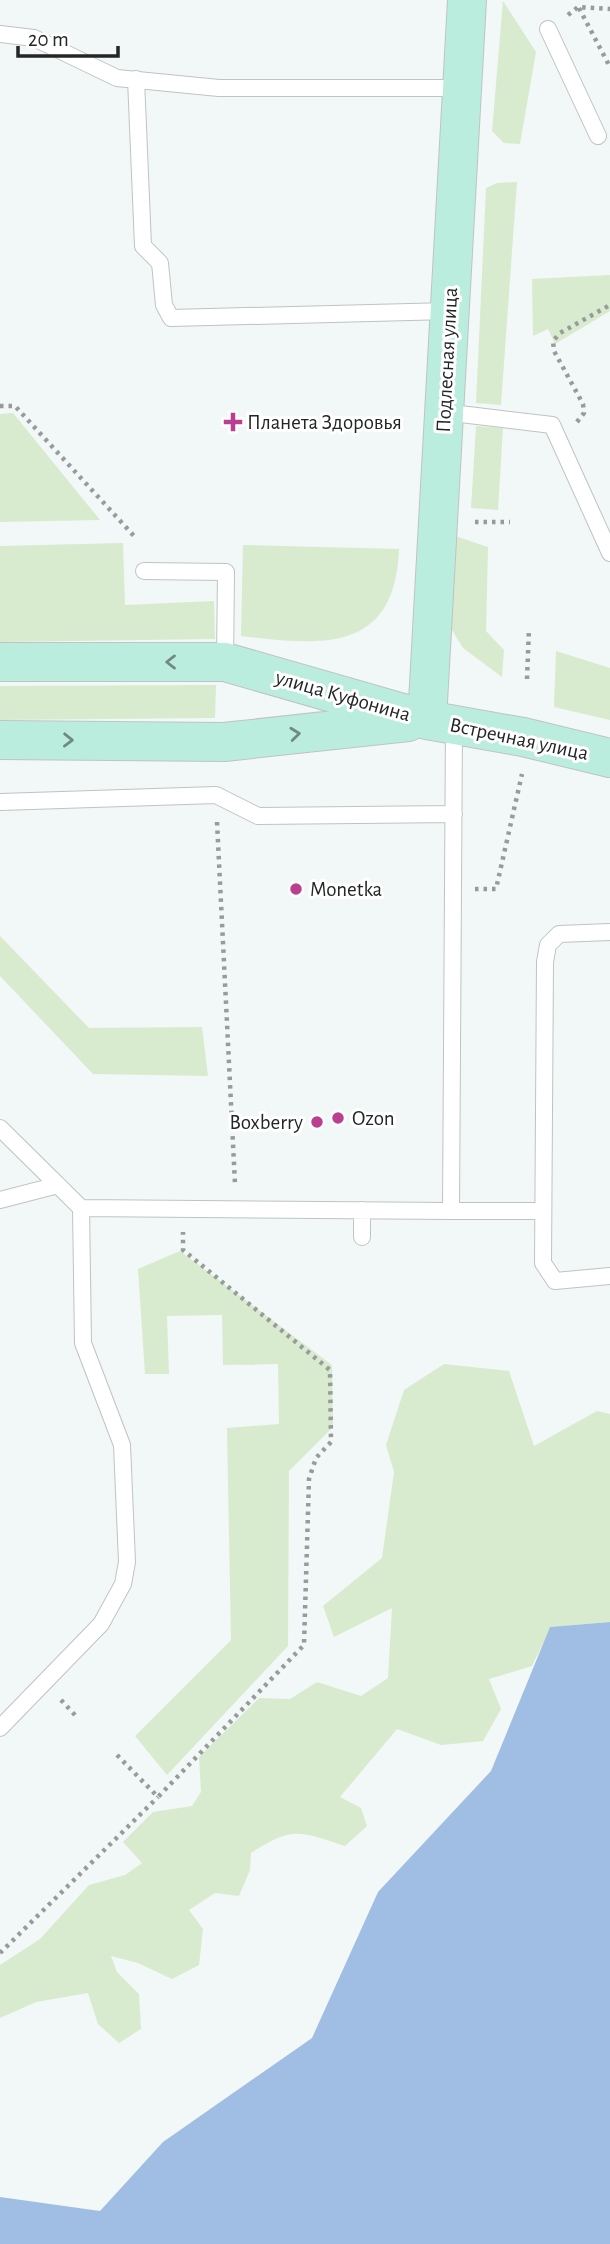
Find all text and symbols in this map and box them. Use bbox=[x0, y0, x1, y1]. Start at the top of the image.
scale bar bbox=[18, 14, 117, 58]
text: 20 m bbox=[28, 29, 69, 50]
street label: Подлесная улица bbox=[433, 286, 461, 433]
place label: Планета Здоровья bbox=[247, 412, 402, 433]
marker: Планета Здоровья bbox=[225, 414, 241, 430]
one-way arrow bbox=[165, 654, 176, 670]
street label: улица Куфонина bbox=[272, 666, 413, 725]
street label: Встречная улица bbox=[448, 714, 591, 764]
one-way arrow bbox=[290, 727, 301, 742]
one-way arrow bbox=[63, 733, 74, 748]
place label: Monetka bbox=[310, 879, 383, 900]
marker: Monetka bbox=[288, 881, 304, 897]
place label: Ozon bbox=[352, 1108, 395, 1129]
marker: Ozon bbox=[330, 1110, 346, 1126]
place label: Boxberry bbox=[230, 1112, 303, 1133]
marker: Boxberry bbox=[309, 1114, 325, 1130]

